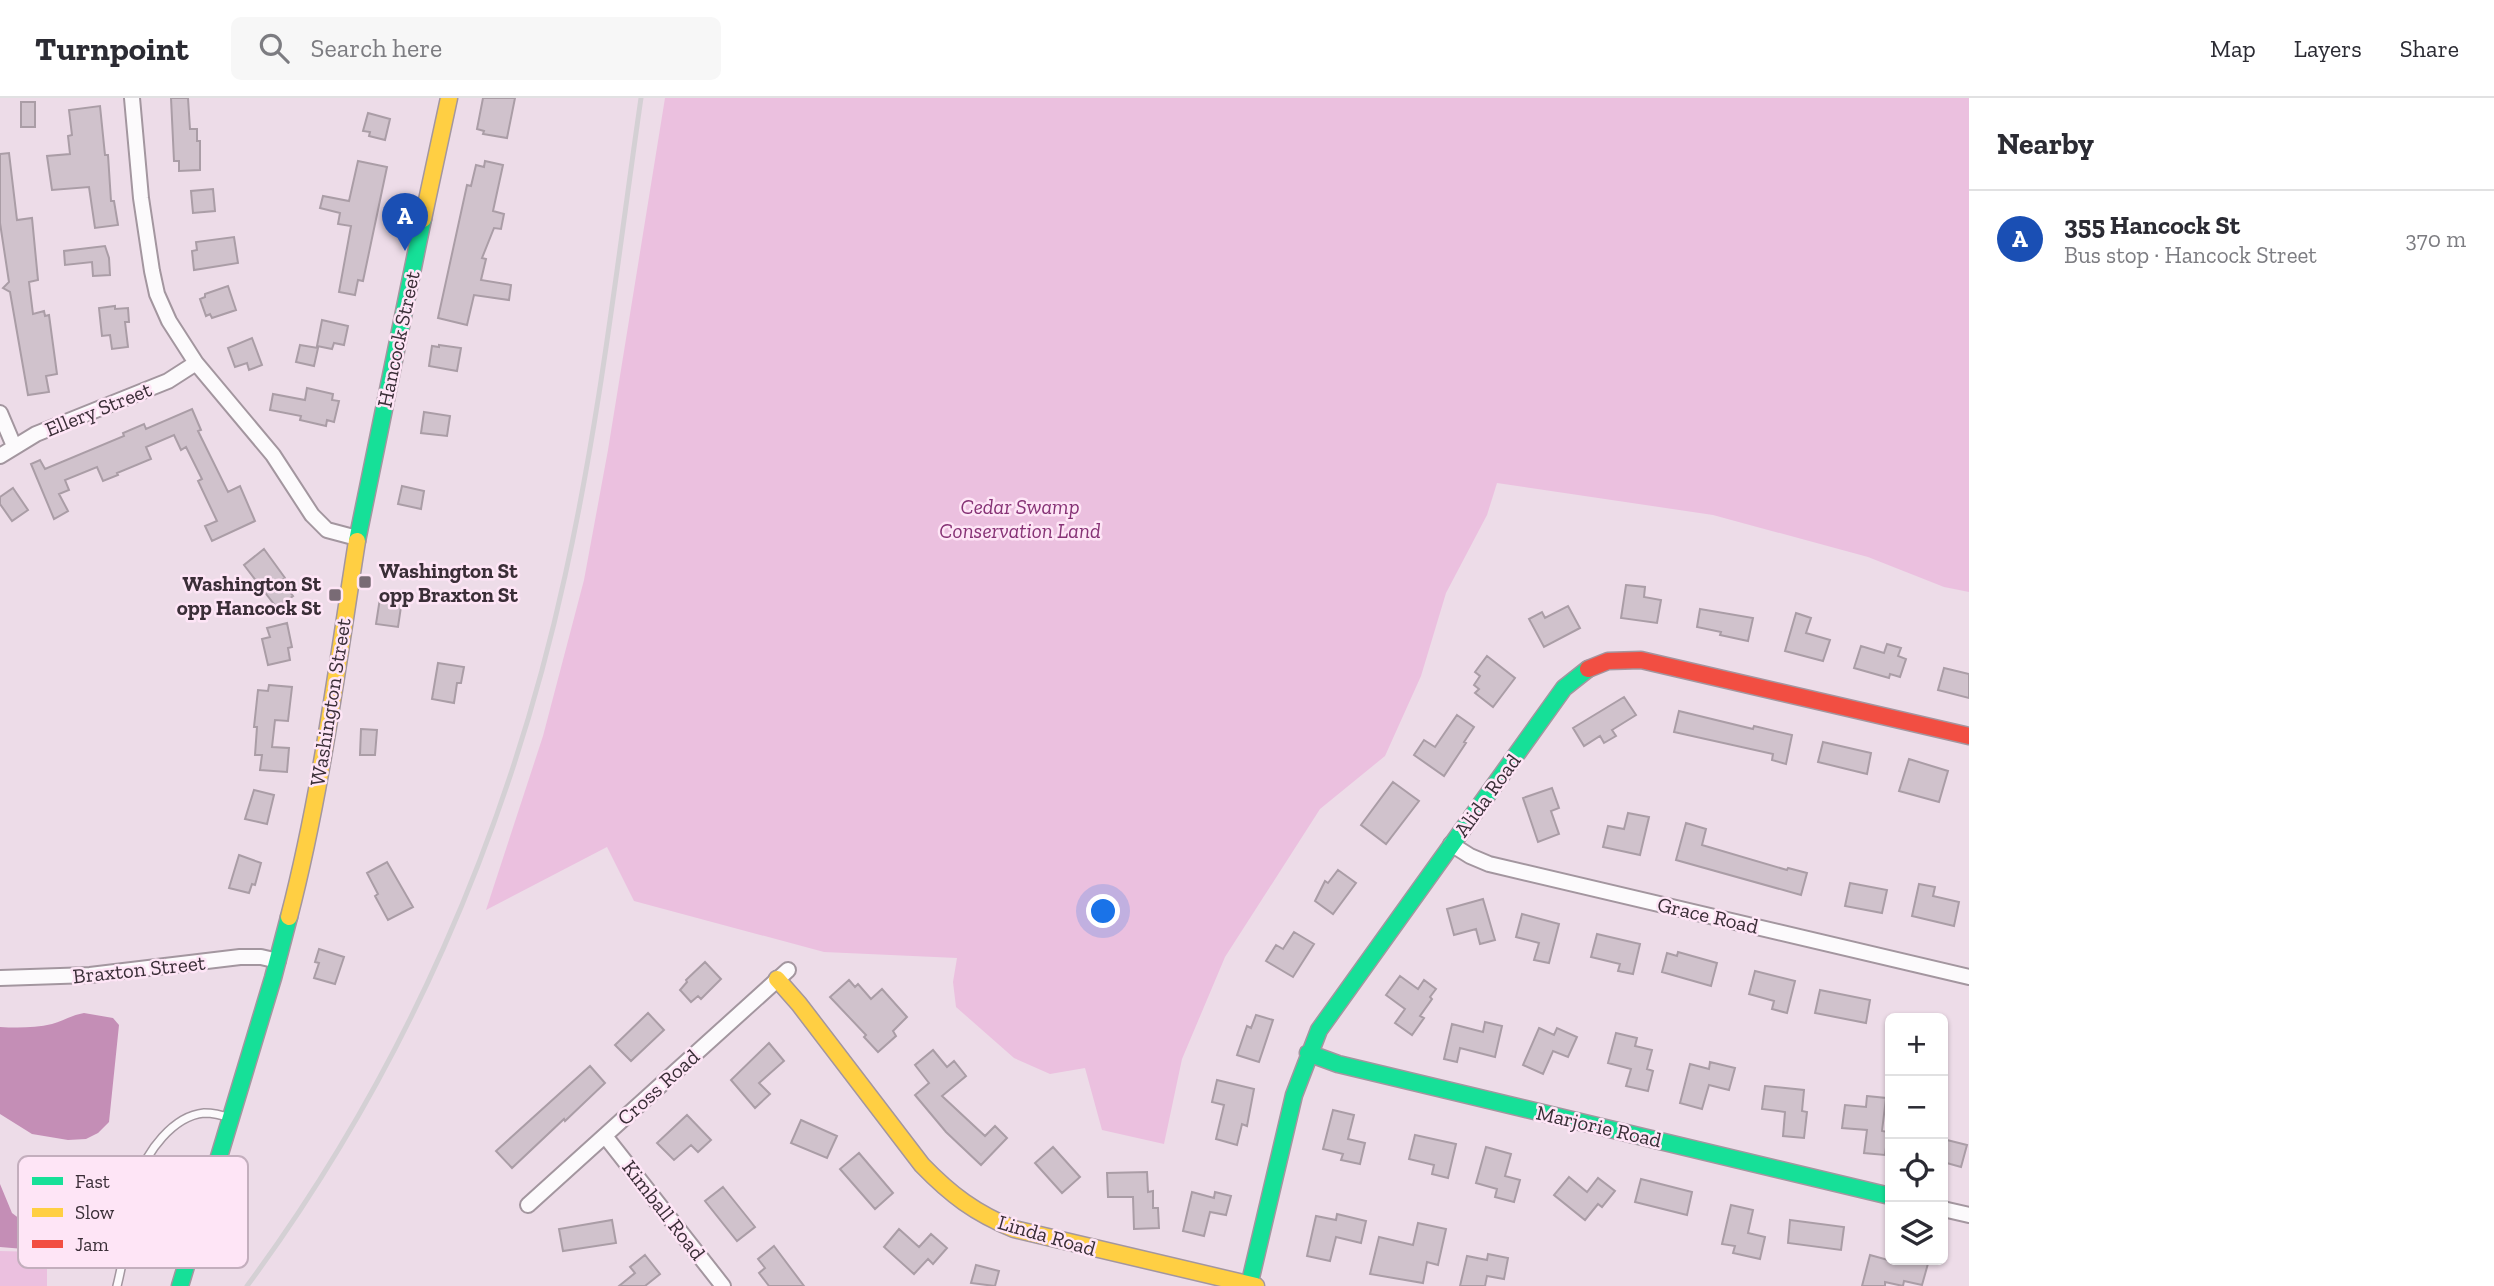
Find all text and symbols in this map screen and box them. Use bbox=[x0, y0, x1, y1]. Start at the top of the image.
search box bbox=[231, 17, 721, 80]
text: Turnpoint bbox=[35, 29, 189, 68]
icon: search bbox=[255, 29, 293, 67]
text: Search here bbox=[311, 32, 442, 64]
text: Map bbox=[2210, 34, 2256, 63]
text: Layers bbox=[2294, 34, 2362, 63]
text: Share bbox=[2400, 34, 2459, 63]
text: Nearby bbox=[1997, 126, 2094, 162]
pin: A bbox=[382, 193, 428, 251]
text: 355 Hancock St bbox=[2064, 209, 2240, 241]
text: A bbox=[2012, 225, 2028, 253]
text: 370 m bbox=[2406, 225, 2466, 253]
text: Bus stop · Hancock Street bbox=[2064, 241, 2317, 269]
street label: Hancock Street bbox=[371, 268, 425, 410]
street label: Ellery Street bbox=[41, 376, 155, 442]
park label: Cedar Swamp Conservation Land bbox=[939, 494, 1101, 543]
place label: Washington St opp Braxton St bbox=[379, 558, 519, 607]
place label: Washington St opp Hancock St bbox=[177, 571, 322, 620]
marker: Washington St opp Braxton St bbox=[357, 574, 373, 590]
marker: Washington St opp Hancock St bbox=[327, 587, 343, 603]
street label: Washington Street bbox=[304, 616, 356, 788]
street label: Alida Road bbox=[1448, 748, 1526, 841]
street label: Grace Road bbox=[1655, 891, 1761, 939]
your location bbox=[1086, 894, 1120, 928]
street label: Braxton Street bbox=[71, 950, 207, 988]
map controls bbox=[1885, 1013, 1948, 1265]
button: + bbox=[1885, 1013, 1948, 1076]
street label: Cross Road bbox=[612, 1043, 704, 1130]
button: − bbox=[1885, 1076, 1948, 1139]
street label: Marjorie Road bbox=[1534, 1099, 1665, 1154]
button: locate bbox=[1885, 1139, 1948, 1202]
street label: Kimball Road bbox=[617, 1155, 711, 1265]
legend bbox=[18, 1156, 248, 1268]
text: Fast bbox=[75, 1170, 110, 1193]
text: Slow bbox=[75, 1201, 115, 1224]
button: layers bbox=[1885, 1202, 1948, 1265]
street label: Linda Road bbox=[995, 1209, 1099, 1261]
text: Jam bbox=[75, 1233, 109, 1256]

